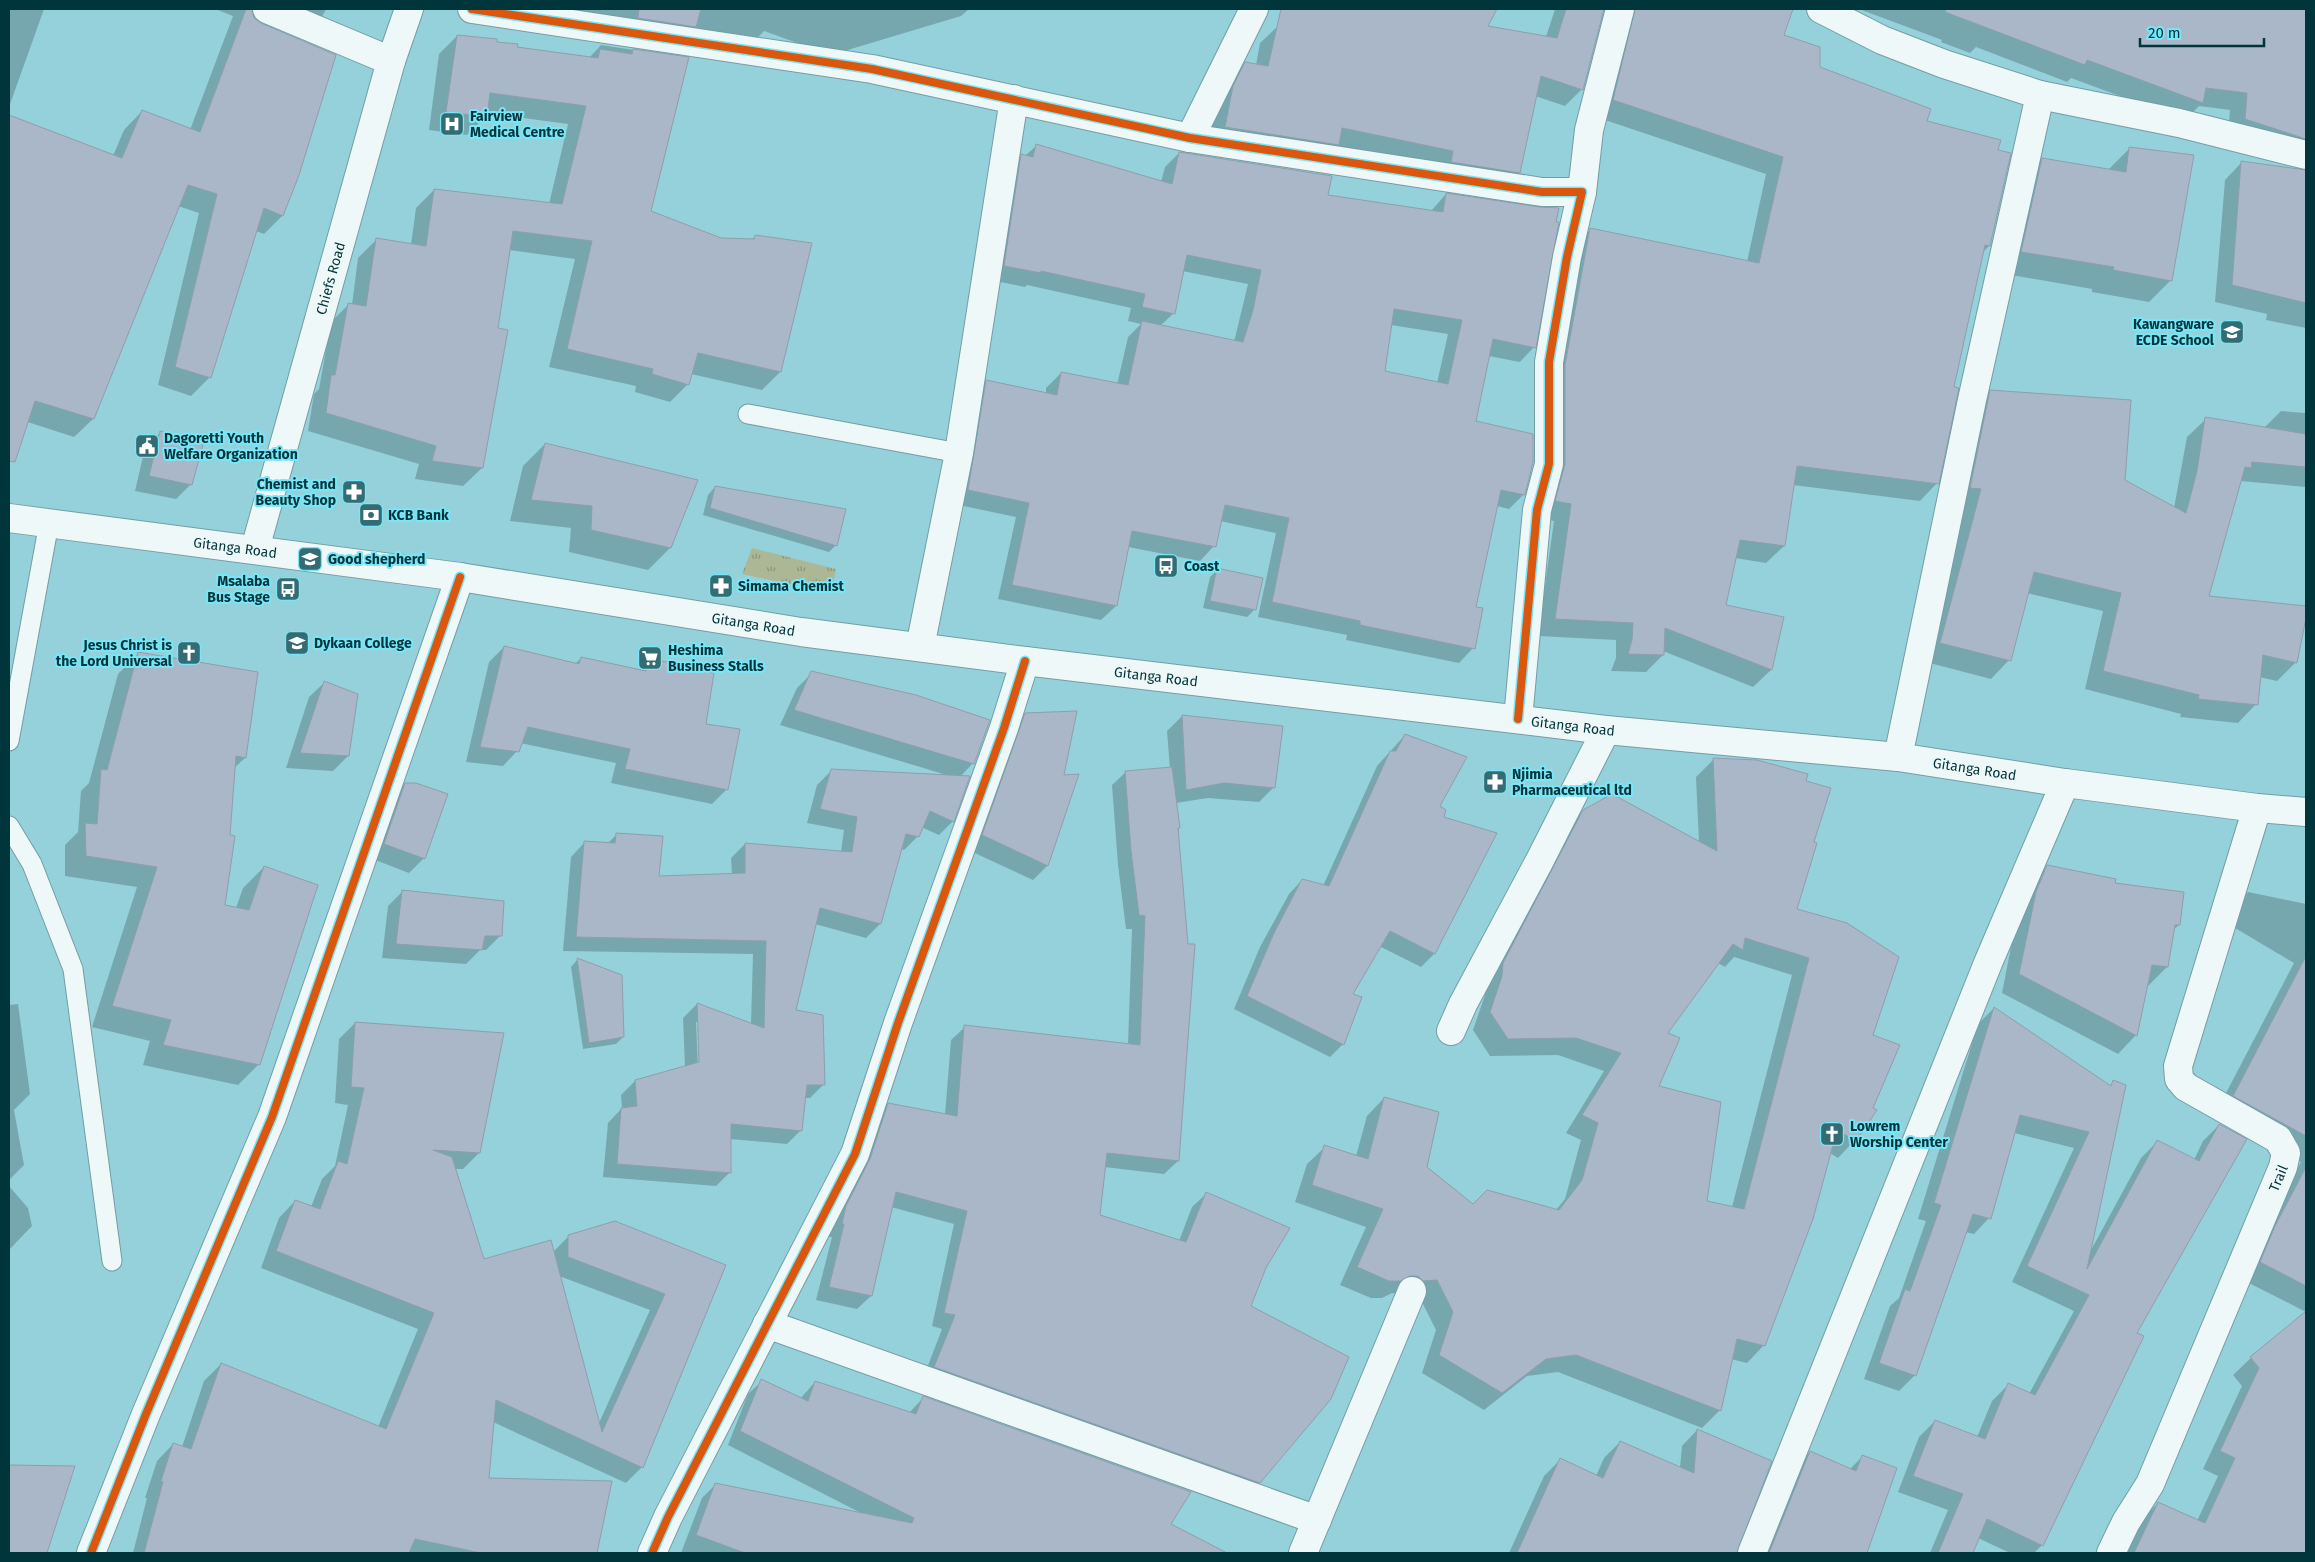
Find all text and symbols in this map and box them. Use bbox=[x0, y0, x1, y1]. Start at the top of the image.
scale bar bbox=[2140, 15, 2264, 47]
text: 20 m bbox=[2148, 24, 2181, 42]
place label: Fairview Medical Centre bbox=[470, 108, 565, 141]
hospital icon: Fairview Medical Centre bbox=[439, 111, 465, 137]
street label: Chiefs Road bbox=[312, 240, 349, 317]
place label: Kawangware ECDE School bbox=[2133, 316, 2215, 349]
school or university icon: Kawangware ECDE School bbox=[2219, 319, 2245, 345]
place label: Dagoretti Youth Welfare Organization bbox=[164, 430, 298, 463]
public building icon: Dagoretti Youth Welfare Organization bbox=[134, 433, 160, 459]
place label: Chemist and Beauty Shop bbox=[256, 476, 336, 509]
pharmacy icon: Chemist and Beauty Shop bbox=[341, 479, 367, 505]
bank icon: KCB Bank bbox=[358, 502, 384, 528]
place label: KCB Bank bbox=[388, 507, 449, 524]
street label: Gitanga Road bbox=[192, 534, 278, 561]
school or university icon: Good shepherd bbox=[297, 546, 323, 572]
place label: Good shepherd bbox=[328, 551, 425, 568]
bus stop icon: Coast bbox=[1153, 553, 1179, 579]
place label: Coast bbox=[1184, 558, 1220, 575]
place label: Msalaba Bus Stage bbox=[207, 573, 270, 606]
pharmacy icon: Simama Chemist bbox=[708, 573, 734, 599]
bus stop icon: Msalaba Bus Stage bbox=[275, 576, 301, 602]
place label: Simama Chemist bbox=[738, 578, 845, 595]
street label: Gitanga Road bbox=[710, 609, 796, 639]
school or university icon: Dykaan College bbox=[284, 630, 310, 656]
place label: Dykaan College bbox=[314, 635, 412, 652]
place label: Jesus Christ is the Lord Universal bbox=[56, 637, 173, 670]
church icon: Jesus Christ is the Lord Universal bbox=[176, 640, 202, 666]
place label: Heshima Business Stalls bbox=[668, 642, 764, 675]
supermarket icon: Heshima Business Stalls bbox=[637, 645, 663, 671]
street label: Gitanga Road bbox=[1113, 663, 1199, 690]
street label: Gitanga Road bbox=[1530, 713, 1616, 739]
street label: Gitanga Road bbox=[1932, 754, 2018, 784]
place label: Njimia Pharmaceutical ltd bbox=[1512, 766, 1632, 799]
pharmacy icon: Njimia Pharmaceutical ltd bbox=[1482, 769, 1508, 795]
place label: Lowrem Worship Center bbox=[1850, 1118, 1948, 1151]
church icon: Lowrem Worship Center bbox=[1819, 1121, 1845, 1147]
street label: Trail bbox=[2265, 1162, 2291, 1194]

